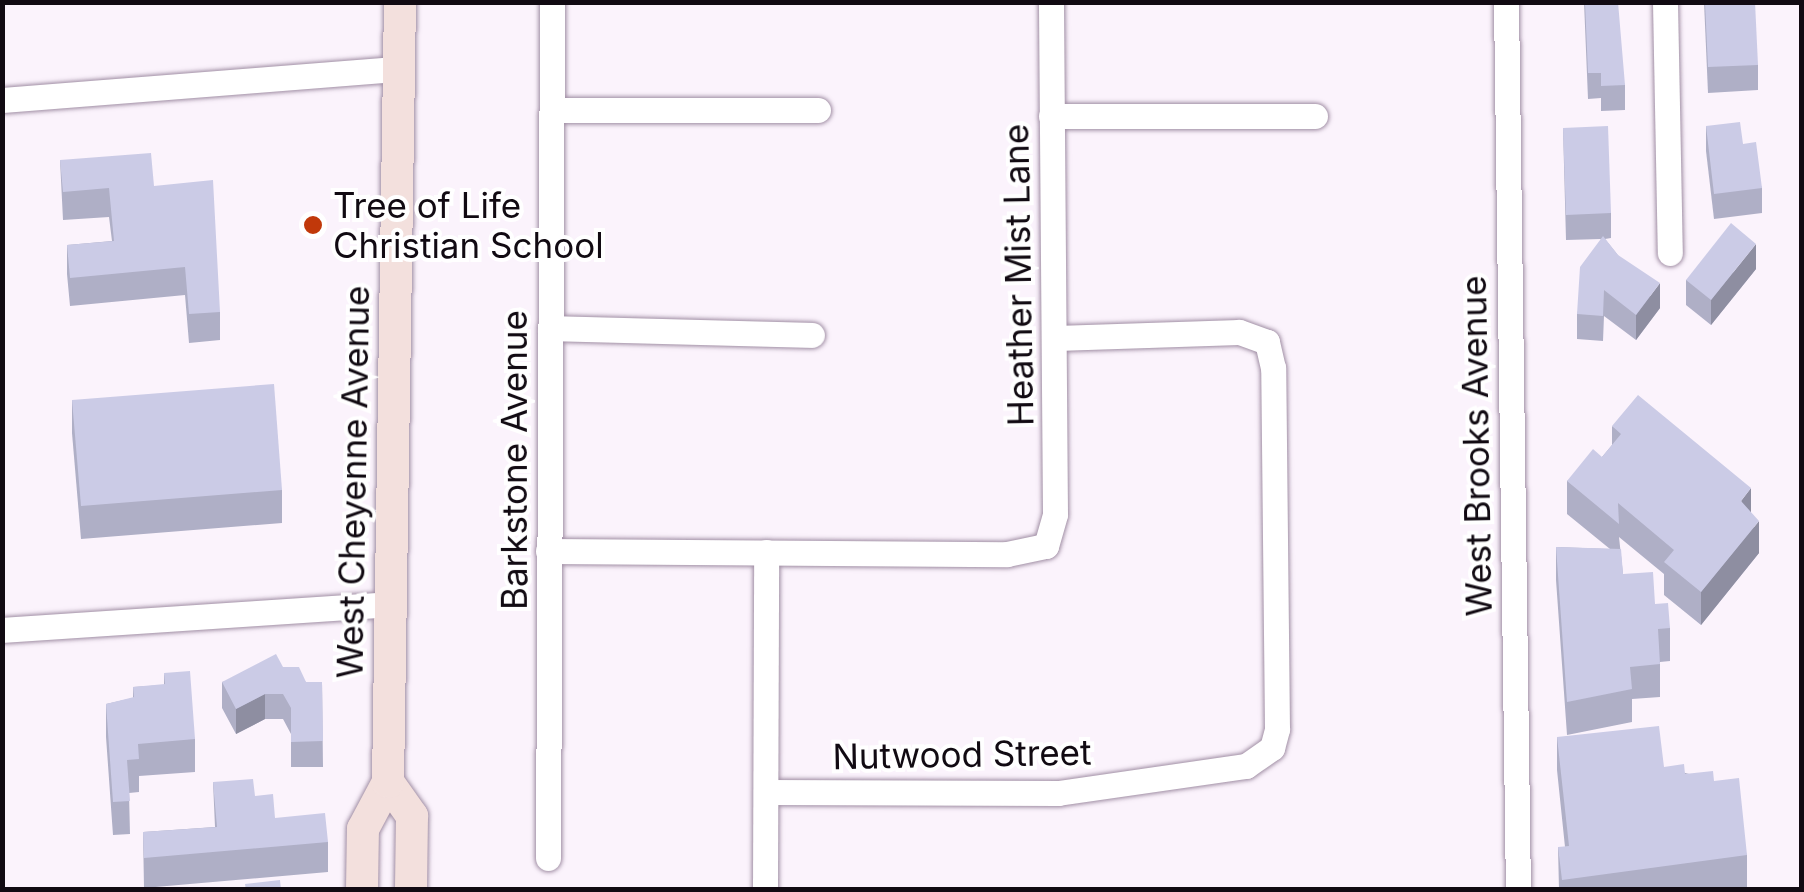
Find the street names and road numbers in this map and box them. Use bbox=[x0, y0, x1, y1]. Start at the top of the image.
street label: Heather Mist Lane bbox=[994, 123, 1042, 427]
street label: West Brooks Avenue bbox=[1452, 275, 1500, 617]
street label: West Cheyenne Avenue bbox=[329, 285, 377, 679]
street label: Barkstone Avenue bbox=[493, 310, 535, 610]
street label: Nutwood Street bbox=[832, 731, 1092, 777]

